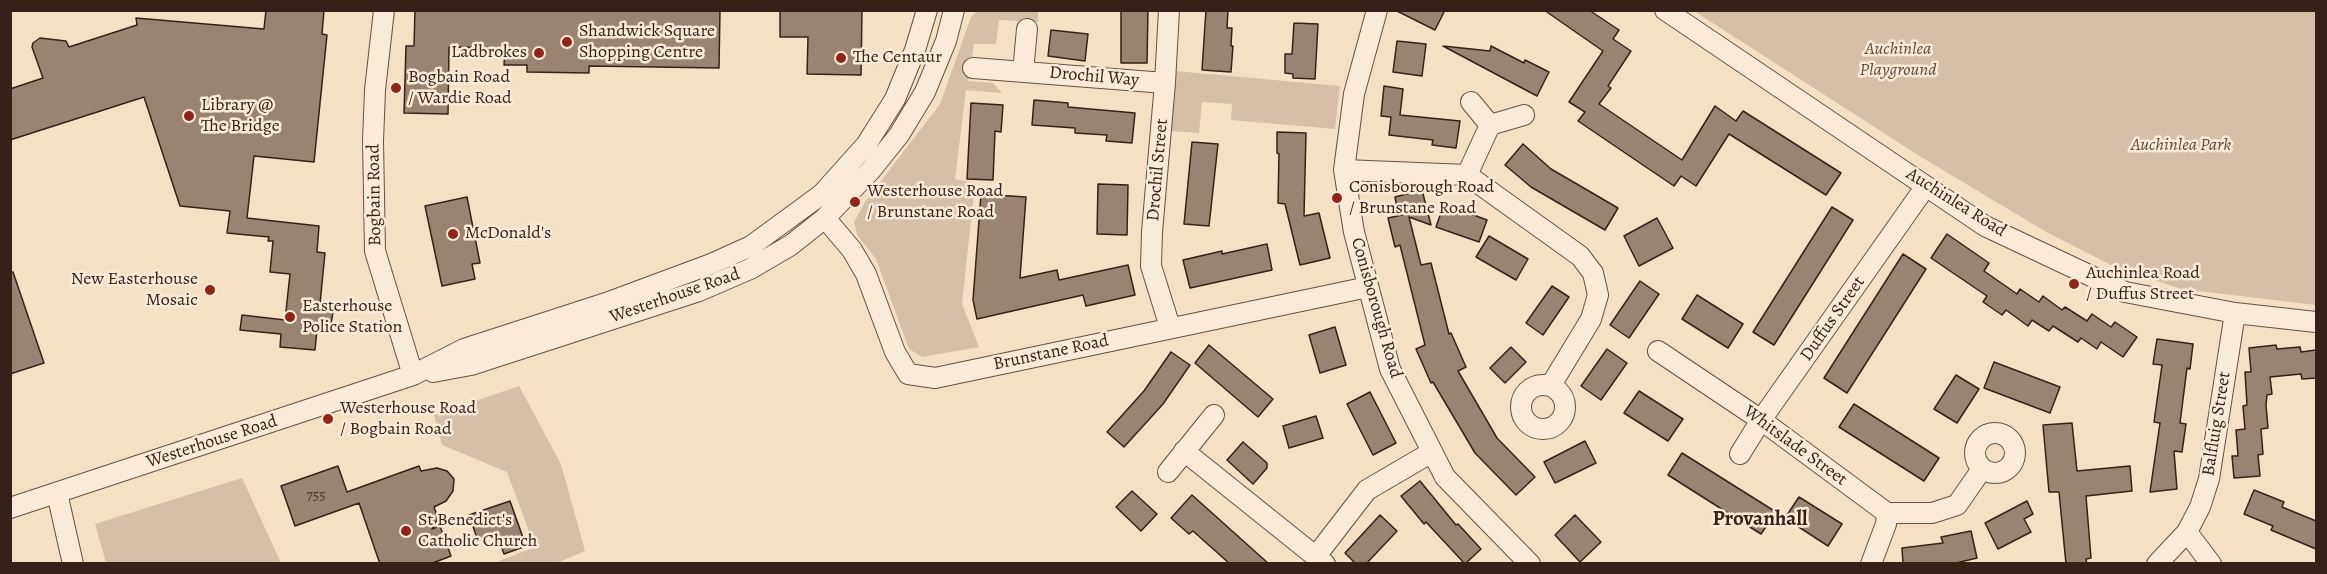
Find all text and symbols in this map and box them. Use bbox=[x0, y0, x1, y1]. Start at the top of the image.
place label: Shandwick Square Shopping Centre bbox=[579, 21, 715, 63]
marker: Shandwick Square Shopping Centre bbox=[560, 35, 574, 49]
park label: Auchinlea Playground bbox=[1859, 39, 1937, 82]
place label: Ladbrokes bbox=[451, 42, 527, 64]
marker: Ladbrokes bbox=[532, 46, 546, 60]
place label: The Centaur bbox=[853, 47, 942, 69]
marker: The Centaur bbox=[834, 51, 848, 65]
street label: Drochil Way bbox=[1048, 62, 1140, 92]
place label: Bogbain Road / Wardie Road bbox=[408, 67, 512, 110]
marker: Bogbain Road / Wardie Road bbox=[389, 81, 403, 95]
place label: Library @ The Bridge bbox=[201, 95, 280, 138]
marker: Library @ The Bridge bbox=[182, 109, 196, 123]
street label: Drochil Street bbox=[1143, 118, 1173, 222]
park label: Auchinlea Park bbox=[2131, 135, 2231, 157]
street label: Bogbain Road bbox=[363, 144, 387, 246]
street label: Auchinlea Road bbox=[1902, 164, 2010, 242]
place label: Conisborough Road / Brunstane Road bbox=[1349, 177, 1494, 219]
place label: Westerhouse Road / Brunstane Road bbox=[867, 181, 1003, 224]
marker: Conisborough Road / Brunstane Road bbox=[1330, 191, 1344, 205]
marker: Westerhouse Road / Brunstane Road bbox=[848, 195, 862, 209]
place label: McDonald's bbox=[465, 223, 551, 245]
marker: McDonald's bbox=[446, 227, 460, 241]
street label: Conisborough Road bbox=[1346, 235, 1406, 381]
place label: Auchinlea Road / Duffus Street bbox=[2086, 263, 2200, 306]
street label: Westerhouse Road bbox=[607, 264, 743, 328]
place label: New Easterhouse Mosaic bbox=[71, 269, 198, 312]
street label: Duffus Street bbox=[1796, 272, 1870, 366]
marker: Auchinlea Road / Duffus Street bbox=[2067, 277, 2081, 291]
marker: New Easterhouse Mosaic bbox=[203, 283, 217, 297]
place label: Easterhouse Police Station bbox=[302, 296, 402, 338]
marker: Easterhouse Police Station bbox=[283, 310, 297, 324]
street label: Brunstane Road bbox=[991, 330, 1111, 376]
street label: Balfluig Street bbox=[2198, 370, 2236, 478]
place label: Westerhouse Road / Bogbain Road bbox=[340, 398, 476, 440]
street label: Whitslade Street bbox=[1739, 401, 1851, 491]
street label: Westerhouse Road bbox=[144, 411, 280, 473]
marker: Westerhouse Road / Bogbain Road bbox=[321, 412, 335, 426]
house number: 755 bbox=[306, 487, 326, 505]
district label: Provanhall bbox=[1712, 507, 1808, 533]
place label: St Benedict's Catholic Church bbox=[418, 510, 537, 552]
marker: St Benedict's Catholic Church bbox=[399, 524, 413, 538]

